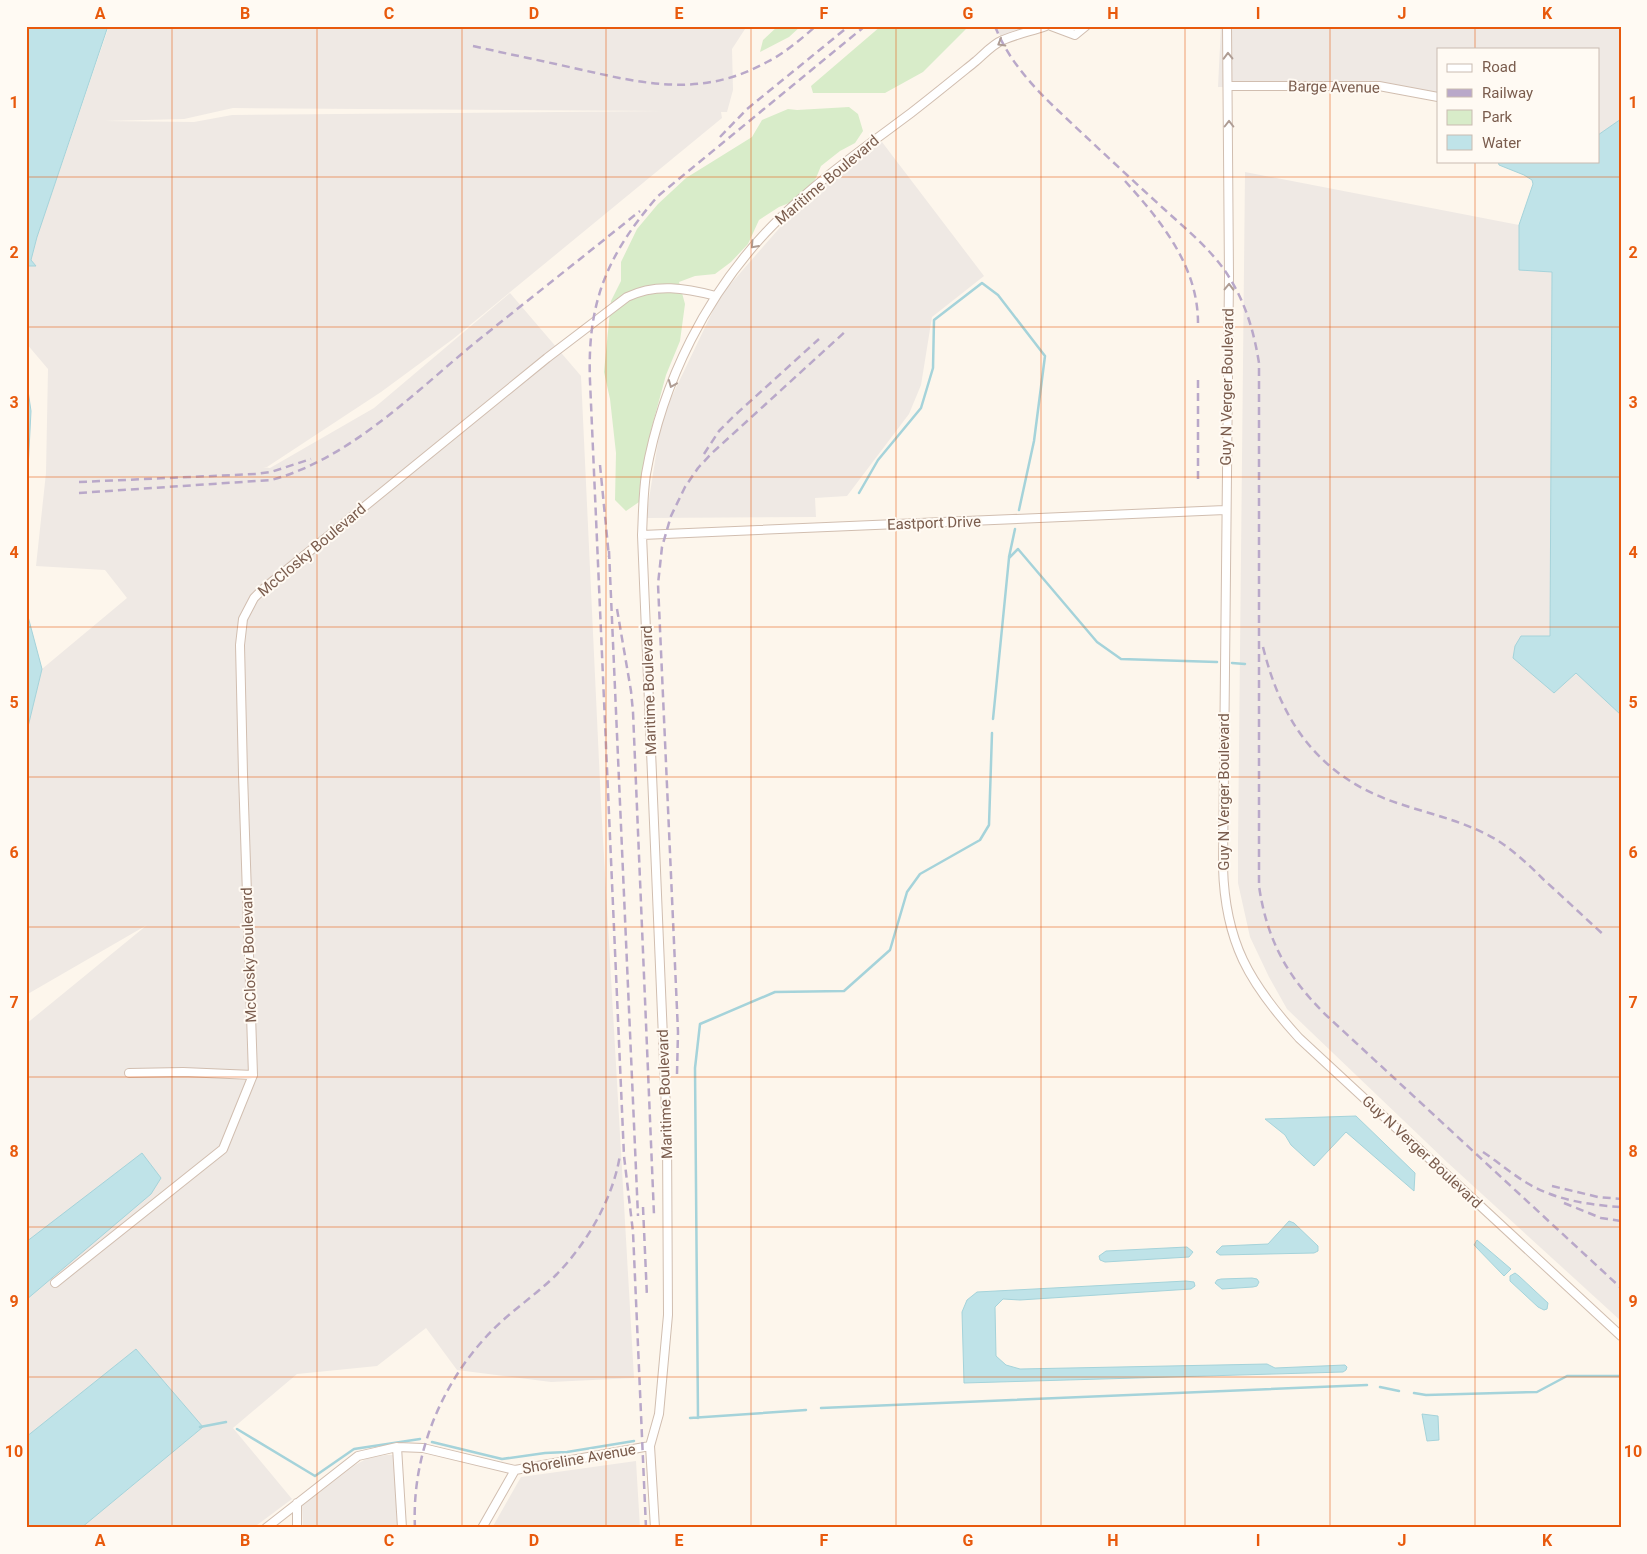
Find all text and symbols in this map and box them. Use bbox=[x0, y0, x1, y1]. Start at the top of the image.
text: A bbox=[95, 4, 106, 23]
text: B bbox=[240, 4, 250, 23]
text: C bbox=[384, 4, 394, 23]
text: D bbox=[529, 4, 539, 23]
text: E bbox=[675, 4, 684, 23]
text: F bbox=[820, 4, 829, 23]
text: G bbox=[963, 4, 974, 23]
text: H bbox=[1107, 4, 1119, 23]
text: I bbox=[1256, 4, 1260, 23]
text: J bbox=[1398, 4, 1406, 23]
text: K bbox=[1542, 4, 1553, 23]
one-way arrow bbox=[997, 36, 1006, 46]
legend bbox=[1437, 48, 1600, 162]
one-way arrow bbox=[1223, 52, 1233, 60]
text: Road bbox=[1482, 58, 1516, 76]
street label: Barge Avenue bbox=[1288, 77, 1380, 97]
text: Railway bbox=[1482, 84, 1533, 102]
text: 1 bbox=[9, 93, 19, 112]
text: 1 bbox=[1628, 93, 1638, 112]
text: Park bbox=[1482, 108, 1513, 126]
one-way arrow bbox=[1224, 120, 1234, 128]
street label: Maritime Boulevard bbox=[772, 131, 882, 229]
text: Water bbox=[1482, 134, 1521, 152]
one-way arrow bbox=[751, 240, 760, 249]
text: 2 bbox=[9, 243, 19, 262]
text: 2 bbox=[1628, 243, 1638, 262]
one-way arrow bbox=[1223, 282, 1234, 290]
street label: Guy N Verger Boulevard bbox=[1217, 308, 1237, 466]
one-way arrow bbox=[668, 380, 678, 388]
text: 3 bbox=[9, 393, 19, 412]
text: 3 bbox=[1628, 393, 1638, 412]
street label: McClosky Boulevard bbox=[254, 500, 370, 600]
street label: Eastport Drive bbox=[887, 512, 981, 534]
text: 4 bbox=[9, 543, 19, 562]
text: 4 bbox=[1628, 543, 1638, 562]
street label: Maritime Boulevard bbox=[638, 625, 660, 755]
text: 5 bbox=[9, 693, 19, 712]
text: 5 bbox=[1628, 693, 1638, 712]
street label: Guy N Verger Boulevard bbox=[1215, 713, 1233, 871]
text: 6 bbox=[9, 843, 19, 862]
text: 6 bbox=[1628, 843, 1638, 862]
street label: McClosky Boulevard bbox=[238, 887, 260, 1023]
text: 7 bbox=[9, 993, 19, 1012]
text: 7 bbox=[1628, 993, 1638, 1012]
street label: Maritime Boulevard bbox=[654, 1029, 676, 1159]
street label: Guy N Verger Boulevard bbox=[1358, 1092, 1486, 1212]
text: 8 bbox=[9, 1142, 19, 1161]
text: 8 bbox=[1628, 1142, 1638, 1161]
text: 9 bbox=[9, 1292, 19, 1311]
text: 9 bbox=[1628, 1292, 1638, 1311]
street label: Shoreline Avenue bbox=[521, 1440, 637, 1478]
text: 10 bbox=[5, 1442, 23, 1461]
text: 10 bbox=[1624, 1442, 1642, 1461]
text: A bbox=[95, 1531, 106, 1550]
text: B bbox=[240, 1531, 250, 1550]
text: C bbox=[384, 1531, 394, 1550]
text: D bbox=[529, 1531, 539, 1550]
text: E bbox=[675, 1531, 684, 1550]
text: F bbox=[820, 1531, 829, 1550]
text: G bbox=[963, 1531, 974, 1550]
text: H bbox=[1107, 1531, 1119, 1550]
text: I bbox=[1256, 1531, 1260, 1550]
text: J bbox=[1398, 1531, 1406, 1550]
text: K bbox=[1542, 1531, 1553, 1550]

